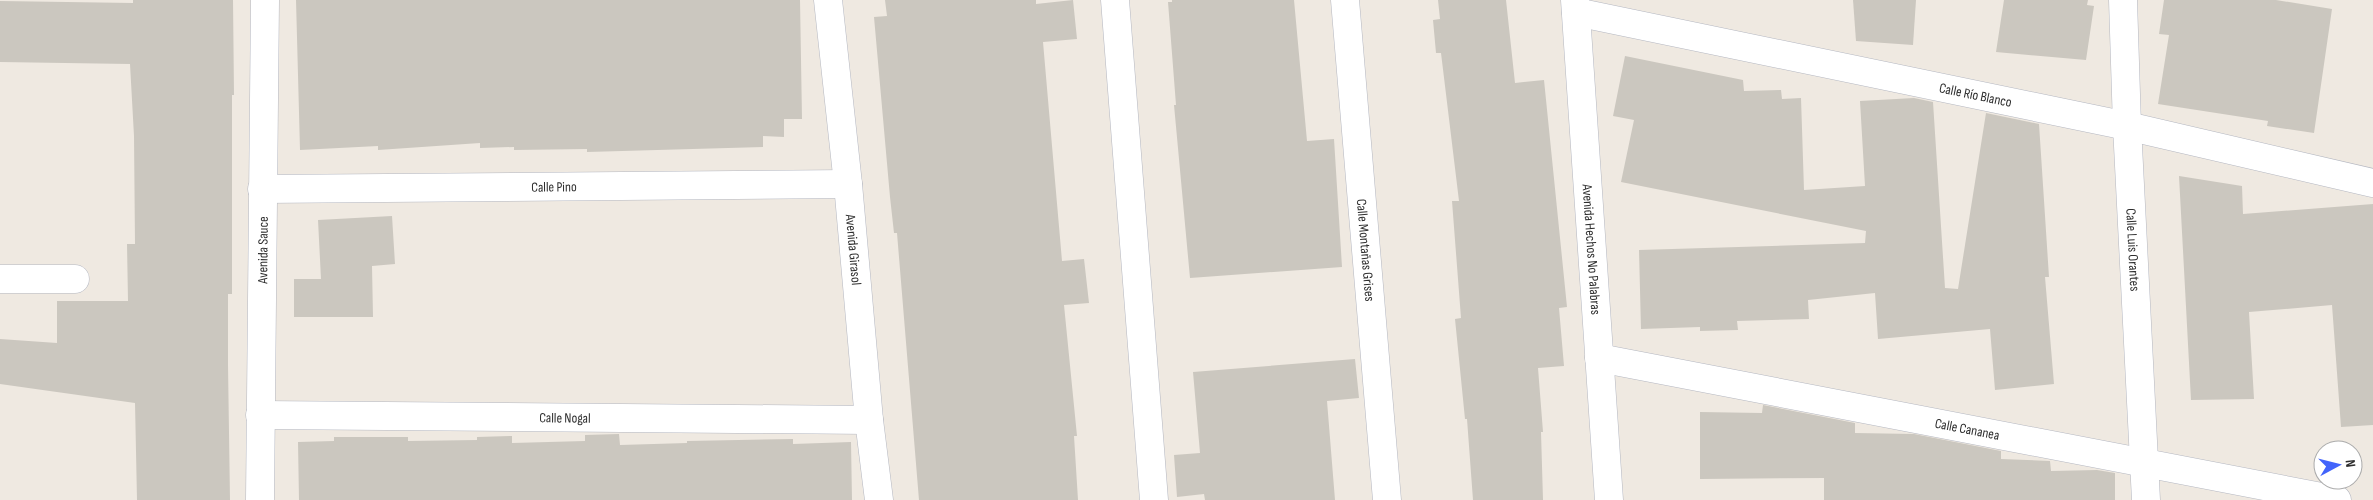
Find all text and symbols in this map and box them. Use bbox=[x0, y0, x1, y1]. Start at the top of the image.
street label: Calle Río Blanco bbox=[1938, 79, 2013, 111]
street label: Calle Pino bbox=[531, 178, 577, 196]
street label: Avenida Hechos No Palabras bbox=[1578, 183, 1604, 315]
street label: Calle Montañas Grises bbox=[1353, 198, 1378, 302]
street label: Calle Luis Orantes bbox=[2122, 208, 2143, 292]
street label: Avenida Girasol bbox=[842, 213, 865, 286]
street label: Avenida Sauce bbox=[254, 216, 272, 285]
street label: Calle Nogal bbox=[539, 409, 591, 427]
street label: Calle Cananea bbox=[1933, 415, 2001, 444]
north arrow bbox=[2313, 440, 2363, 490]
text: N bbox=[2342, 459, 2359, 468]

